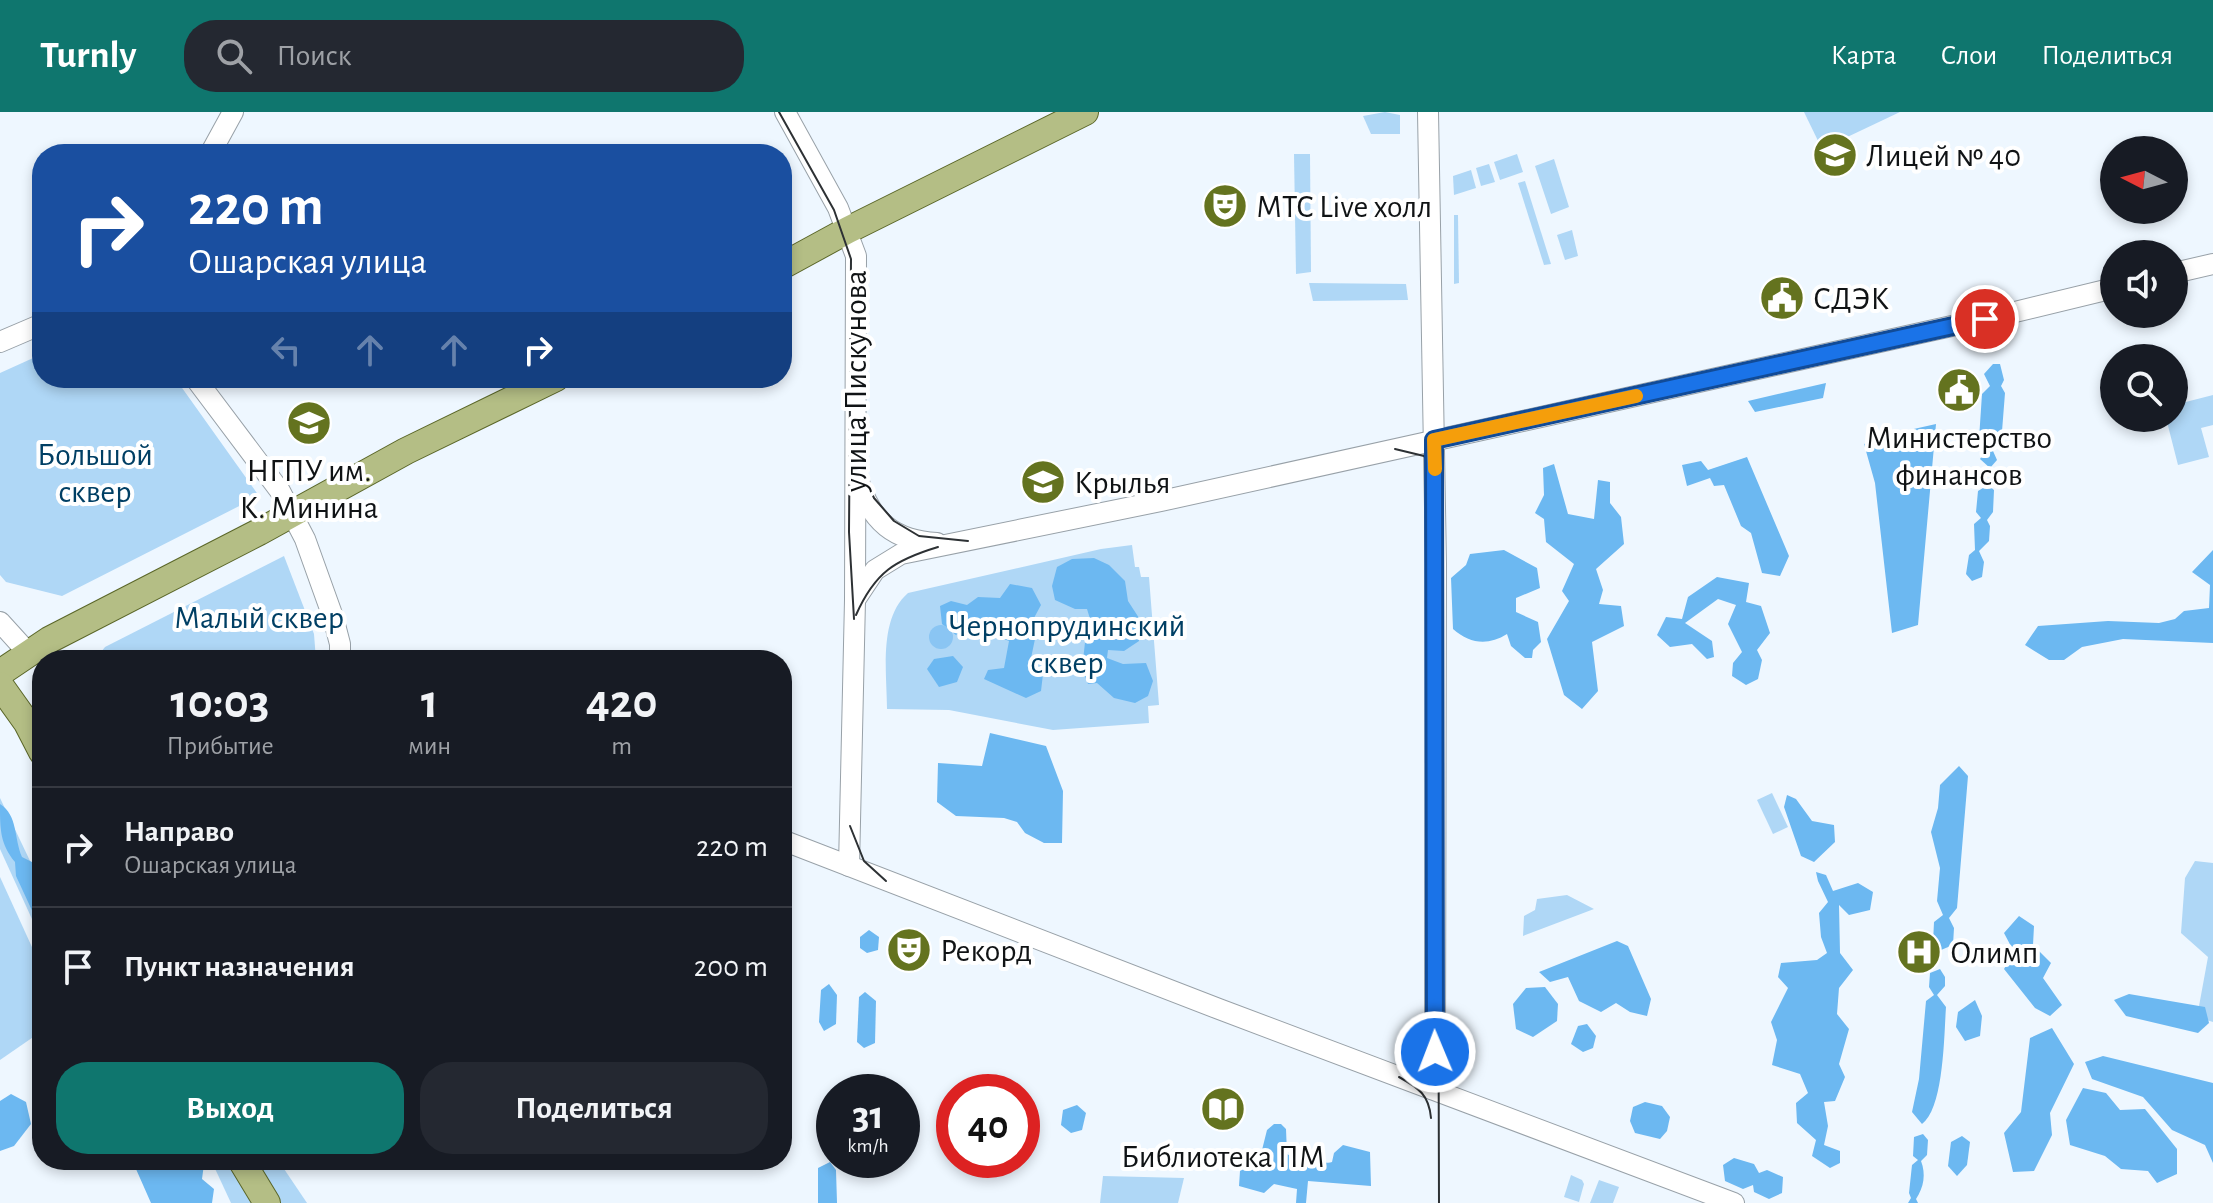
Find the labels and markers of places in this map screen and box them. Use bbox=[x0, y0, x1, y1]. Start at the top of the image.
school or university icon: Лицей № 40 bbox=[1811, 131, 1859, 179]
place label: Лицей № 40 bbox=[1866, 140, 2021, 172]
theatre icon: МТС Live холл bbox=[1201, 182, 1249, 230]
place label: МТС Live холл bbox=[1256, 191, 1432, 223]
public building icon: СДЭК bbox=[1758, 274, 1806, 322]
place label: СДЭК bbox=[1813, 283, 1889, 315]
pin bbox=[1951, 285, 2019, 353]
public building icon: Министерство финансов bbox=[1935, 366, 1983, 414]
school or university icon: НГПУ им. К. Минина bbox=[285, 399, 333, 447]
place label: Министерство финансов bbox=[1866, 422, 2052, 491]
place label: НГПУ им. К. Минина bbox=[240, 455, 378, 524]
school or university icon: Крылья bbox=[1019, 458, 1067, 506]
place label: Крылья bbox=[1074, 467, 1171, 499]
theatre icon: Рекорд bbox=[885, 926, 933, 974]
hospital icon: Олимп bbox=[1895, 928, 1943, 976]
place label: Рекорд bbox=[940, 935, 1032, 967]
place label: Олимп bbox=[1950, 937, 2038, 969]
library icon: Библиотека ПМ bbox=[1199, 1085, 1247, 1133]
place label: Библиотека ПМ bbox=[1121, 1141, 1325, 1173]

